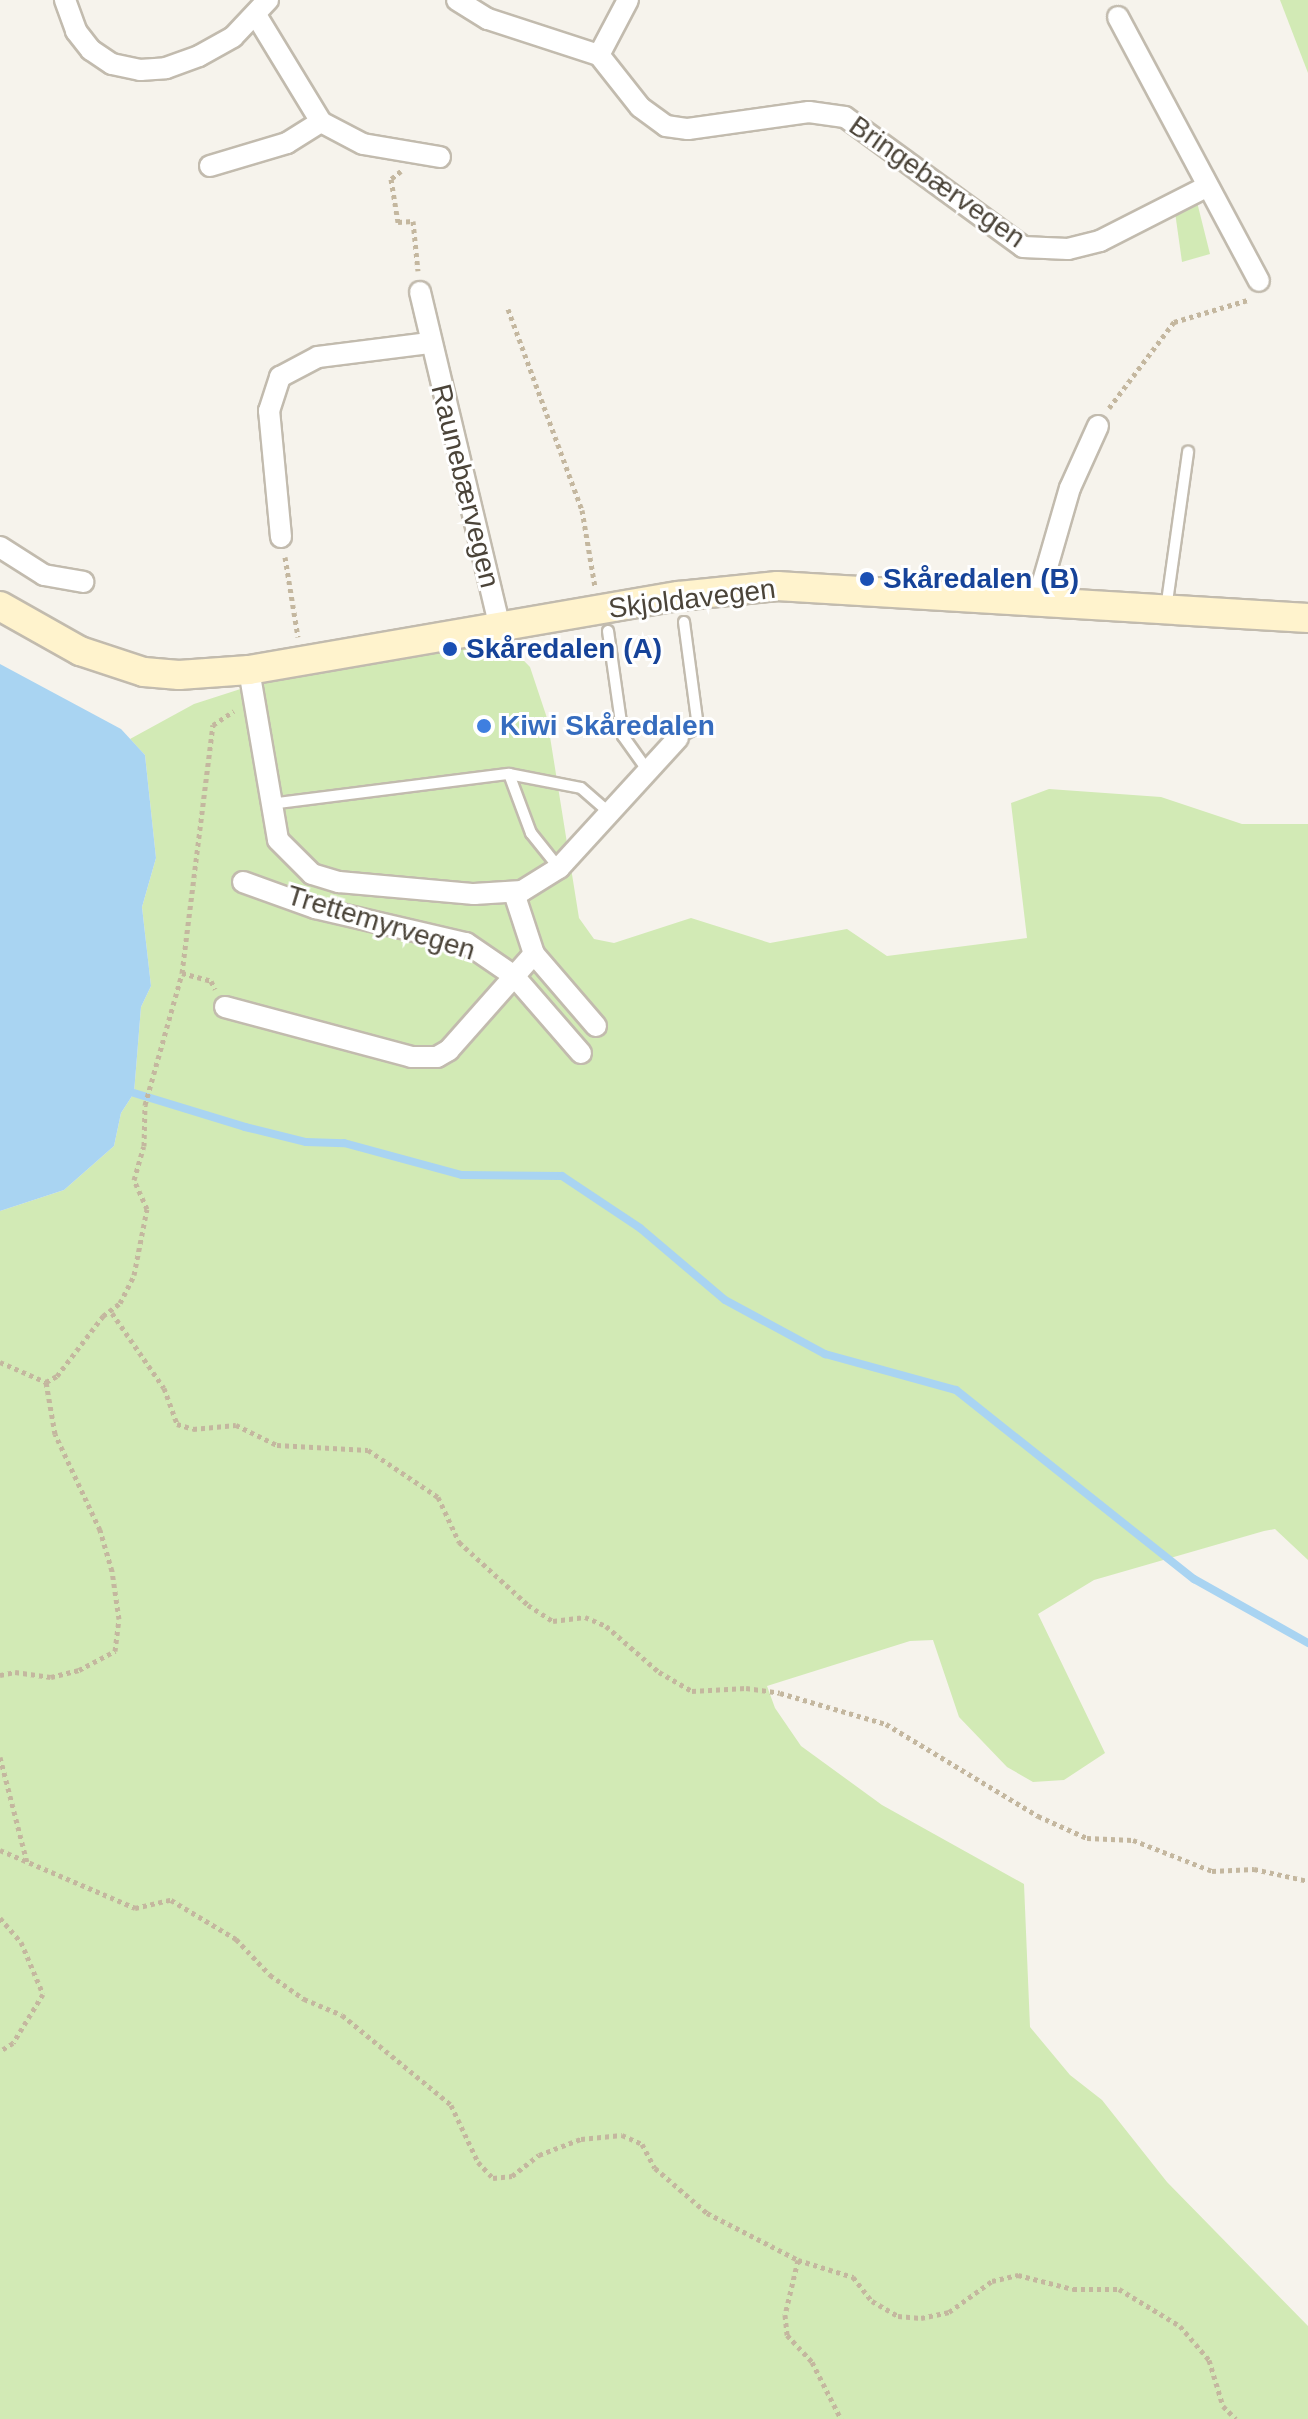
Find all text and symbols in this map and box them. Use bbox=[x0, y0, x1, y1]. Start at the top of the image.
street label: Bringebærvegen bbox=[843, 109, 1031, 255]
street label: Raunebærvegen bbox=[423, 381, 507, 591]
place label: Skåredalen (B) bbox=[883, 562, 1079, 596]
marker: Skåredalen (B) bbox=[858, 570, 876, 588]
street label: Skjoldavegen bbox=[607, 572, 777, 626]
place label: Skåredalen (A) bbox=[466, 632, 662, 666]
marker: Skåredalen (A) bbox=[441, 640, 459, 658]
place label: Kiwi Skåredalen bbox=[500, 709, 715, 743]
marker: Kiwi Skåredalen bbox=[475, 717, 493, 735]
street label: Trettemyrvegen bbox=[283, 878, 479, 968]

